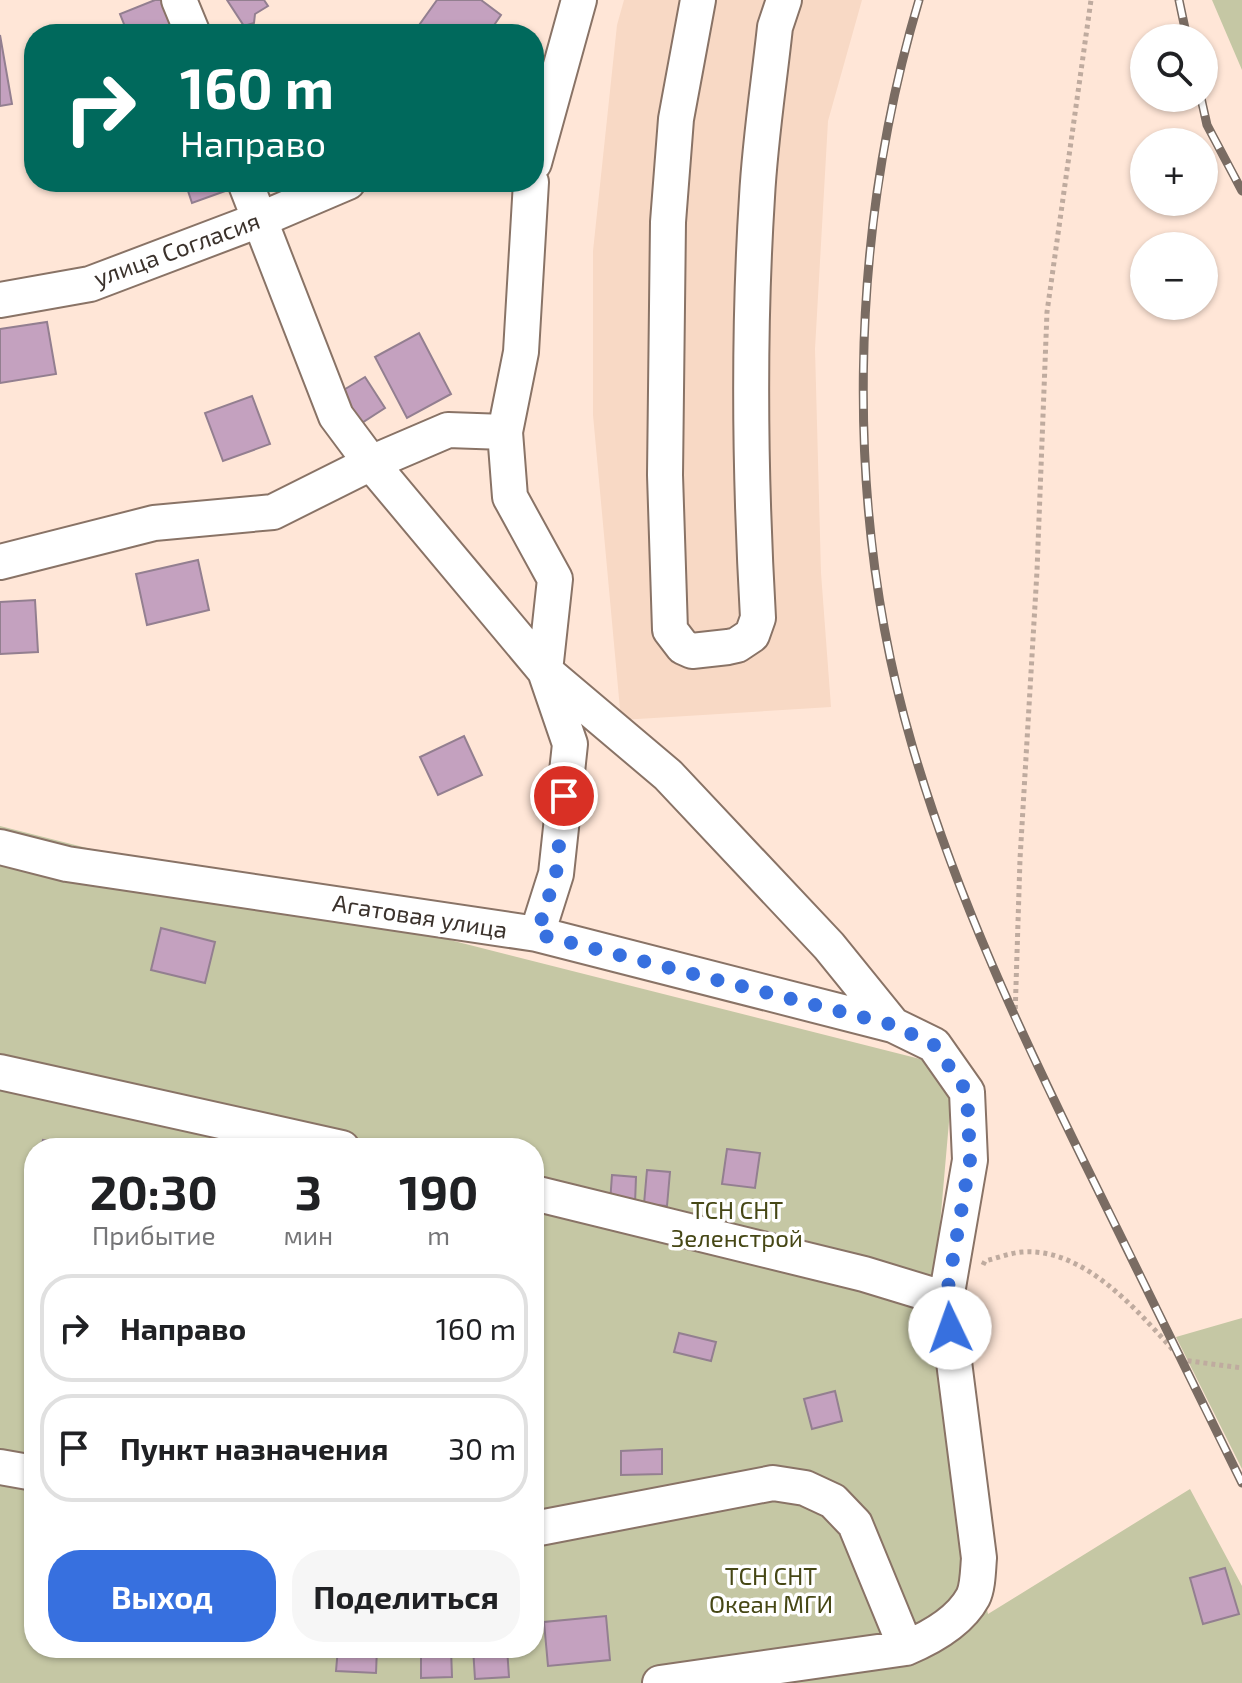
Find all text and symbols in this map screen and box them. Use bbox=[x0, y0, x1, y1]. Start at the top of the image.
map controls bbox=[1130, 24, 1218, 320]
button: search bbox=[1130, 24, 1218, 112]
text: 160 m bbox=[180, 53, 334, 120]
icon: right bbox=[48, 56, 152, 160]
text: Направо bbox=[180, 121, 326, 164]
button: + bbox=[1130, 128, 1218, 216]
street label: улица Согласия bbox=[89, 205, 264, 293]
button: − bbox=[1130, 232, 1218, 320]
pin bbox=[530, 762, 598, 830]
icon: arrive bbox=[542, 774, 586, 818]
street label: Агатовая улица bbox=[331, 887, 510, 945]
text: 20:30 bbox=[90, 1162, 218, 1220]
text: 3 bbox=[295, 1162, 322, 1220]
text: 190 bbox=[399, 1162, 478, 1220]
park label: ТСН СНТ Зеленстрой bbox=[671, 1195, 803, 1252]
text: Прибытие bbox=[92, 1219, 215, 1250]
text: мин bbox=[283, 1219, 333, 1250]
text: m bbox=[427, 1219, 450, 1250]
position arrow bbox=[908, 1286, 992, 1370]
icon: right bbox=[52, 1306, 96, 1350]
text: Направо bbox=[120, 1310, 246, 1346]
text: 160 m bbox=[436, 1310, 516, 1346]
icon: arrive bbox=[52, 1426, 96, 1470]
text: Пункт назначения bbox=[120, 1430, 388, 1466]
text: 30 m bbox=[448, 1430, 516, 1466]
button: Выход bbox=[48, 1550, 276, 1642]
button: Поделиться bbox=[292, 1550, 520, 1642]
park label: ТСН СНТ Океан МГИ bbox=[709, 1561, 833, 1618]

